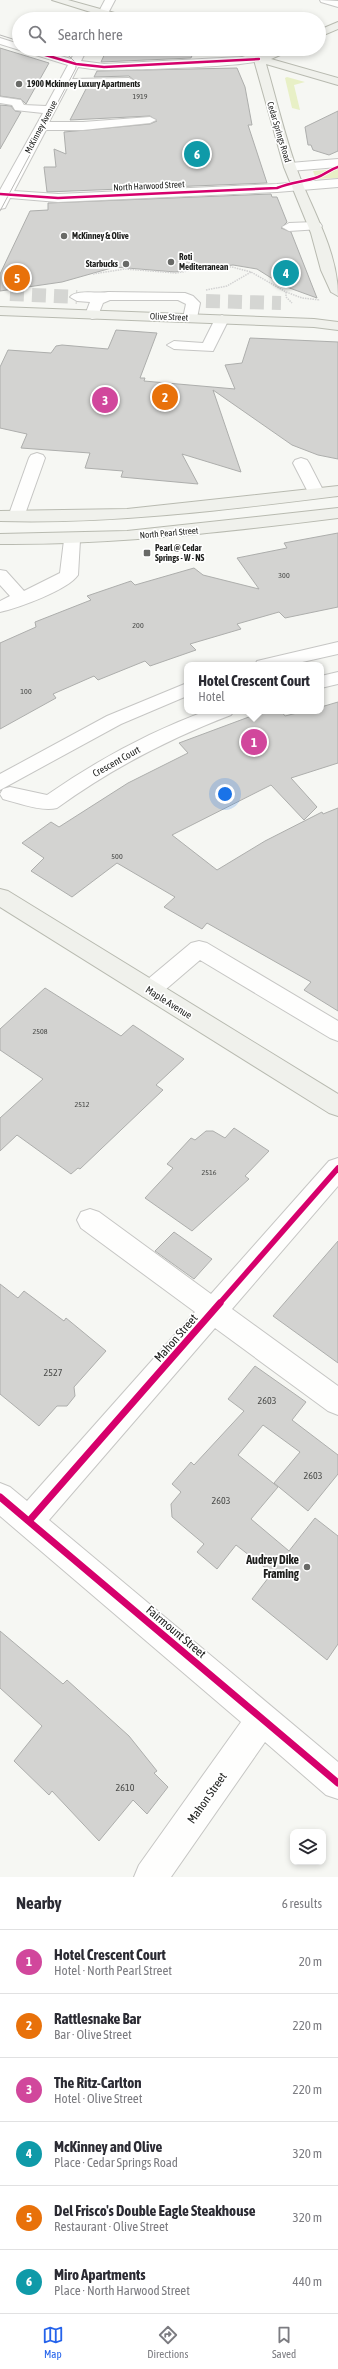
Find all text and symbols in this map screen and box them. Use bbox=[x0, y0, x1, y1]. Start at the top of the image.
search box bbox=[12, 12, 326, 56]
icon: search bbox=[26, 23, 48, 45]
text: Search here bbox=[58, 26, 123, 43]
marker: 1900 Mckinney Luxury Apartments bbox=[14, 79, 24, 89]
place label: 1900 Mckinney Luxury Apartments bbox=[27, 79, 141, 89]
house number: 1919 bbox=[132, 92, 148, 101]
street label: McKinney Avenue bbox=[23, 99, 59, 155]
street label: Cedar Springs Road bbox=[265, 100, 293, 164]
pin: 6 bbox=[184, 139, 210, 169]
street label: North Harwood Street bbox=[113, 179, 185, 193]
marker: McKinney & Olive bbox=[59, 231, 69, 241]
place label: McKinney & Olive bbox=[72, 231, 129, 241]
place label: Roti Mediterranean bbox=[179, 252, 229, 272]
marker: Roti Mediterranean bbox=[166, 257, 176, 267]
pin: 4 bbox=[273, 258, 299, 288]
place label: Starbucks bbox=[86, 259, 119, 269]
marker: Starbucks bbox=[121, 259, 131, 269]
pin: 5 bbox=[4, 263, 30, 293]
street label: Olive Street bbox=[150, 311, 189, 323]
pin: 2 bbox=[152, 382, 178, 412]
pin: 3 bbox=[92, 385, 118, 415]
street label: North Pearl Street bbox=[139, 525, 199, 541]
place label: Pearl @ Cedar Springs - W - NS bbox=[155, 543, 204, 563]
marker: Pearl @ Cedar Springs - W - NS bbox=[142, 548, 152, 558]
house number: 300 bbox=[278, 571, 290, 580]
house number: 200 bbox=[132, 621, 144, 630]
popup bbox=[184, 662, 324, 714]
text: Hotel Crescent Court bbox=[198, 672, 310, 689]
house number: 100 bbox=[20, 687, 32, 696]
text: Hotel bbox=[198, 689, 225, 704]
pin: 1 bbox=[241, 727, 267, 757]
street label: Crescent Court bbox=[91, 744, 142, 779]
your location bbox=[215, 784, 235, 804]
house number: 500 bbox=[111, 852, 123, 861]
street label: Maple Avenue bbox=[144, 984, 194, 1021]
house number: 2508 bbox=[32, 1027, 48, 1036]
house number: 2512 bbox=[74, 1100, 90, 1109]
house number: 2516 bbox=[201, 1168, 217, 1177]
street label: Mahon Street bbox=[151, 1311, 201, 1365]
house number: 2527 bbox=[44, 1367, 63, 1378]
house number: 2603 bbox=[258, 1395, 277, 1406]
house number: 2603 bbox=[304, 1470, 323, 1481]
house number: 2603 bbox=[212, 1495, 231, 1506]
place label: Audrey Dike Framing bbox=[245, 1553, 300, 1581]
marker: Audrey Dike Framing bbox=[302, 1562, 312, 1572]
street label: Fairmount Street bbox=[143, 1603, 209, 1661]
street label: Mahon Street bbox=[184, 1769, 230, 1826]
house number: 2610 bbox=[116, 1782, 135, 1793]
map controls bbox=[290, 1829, 326, 1865]
button: layers bbox=[290, 1829, 326, 1865]
text: Nearby bbox=[16, 1893, 62, 1913]
text: 6 results bbox=[282, 1896, 322, 1911]
text: Hotel Crescent Court bbox=[54, 1946, 166, 1963]
text: 1 bbox=[26, 1954, 32, 1969]
text: 20 m bbox=[299, 1954, 322, 1969]
text: Hotel · North Pearl Street bbox=[54, 1963, 172, 1978]
text: Rattlesnake Bar bbox=[54, 2010, 141, 2027]
text: 2 bbox=[26, 2018, 32, 2033]
text: 220 m bbox=[293, 2018, 322, 2033]
text: Bar · Olive Street bbox=[54, 2027, 132, 2042]
text: The Ritz-Carlton bbox=[54, 2074, 141, 2091]
text: 3 bbox=[26, 2082, 32, 2097]
text: 220 m bbox=[293, 2082, 322, 2097]
text: Hotel · Olive Street bbox=[54, 2091, 142, 2106]
text: McKinney and Olive bbox=[54, 2138, 162, 2155]
text: 4 bbox=[26, 2146, 32, 2161]
text: 320 m bbox=[293, 2146, 322, 2161]
text: Place · Cedar Springs Road bbox=[54, 2155, 178, 2170]
text: Del Frisco's Double Eagle Steakhouse bbox=[54, 2202, 256, 2219]
text: 5 bbox=[26, 2210, 32, 2225]
text: 320 m bbox=[293, 2210, 322, 2225]
text: Restaurant · Olive Street bbox=[54, 2219, 169, 2234]
text: Miro Apartments bbox=[54, 2266, 146, 2283]
text: 6 bbox=[26, 2274, 32, 2289]
text: 440 m bbox=[293, 2274, 322, 2289]
text: Place · North Harwood Street bbox=[54, 2283, 190, 2298]
tab: Map bbox=[42, 2324, 64, 2360]
tab: Directions bbox=[147, 2324, 188, 2360]
tab: Saved bbox=[272, 2324, 296, 2360]

